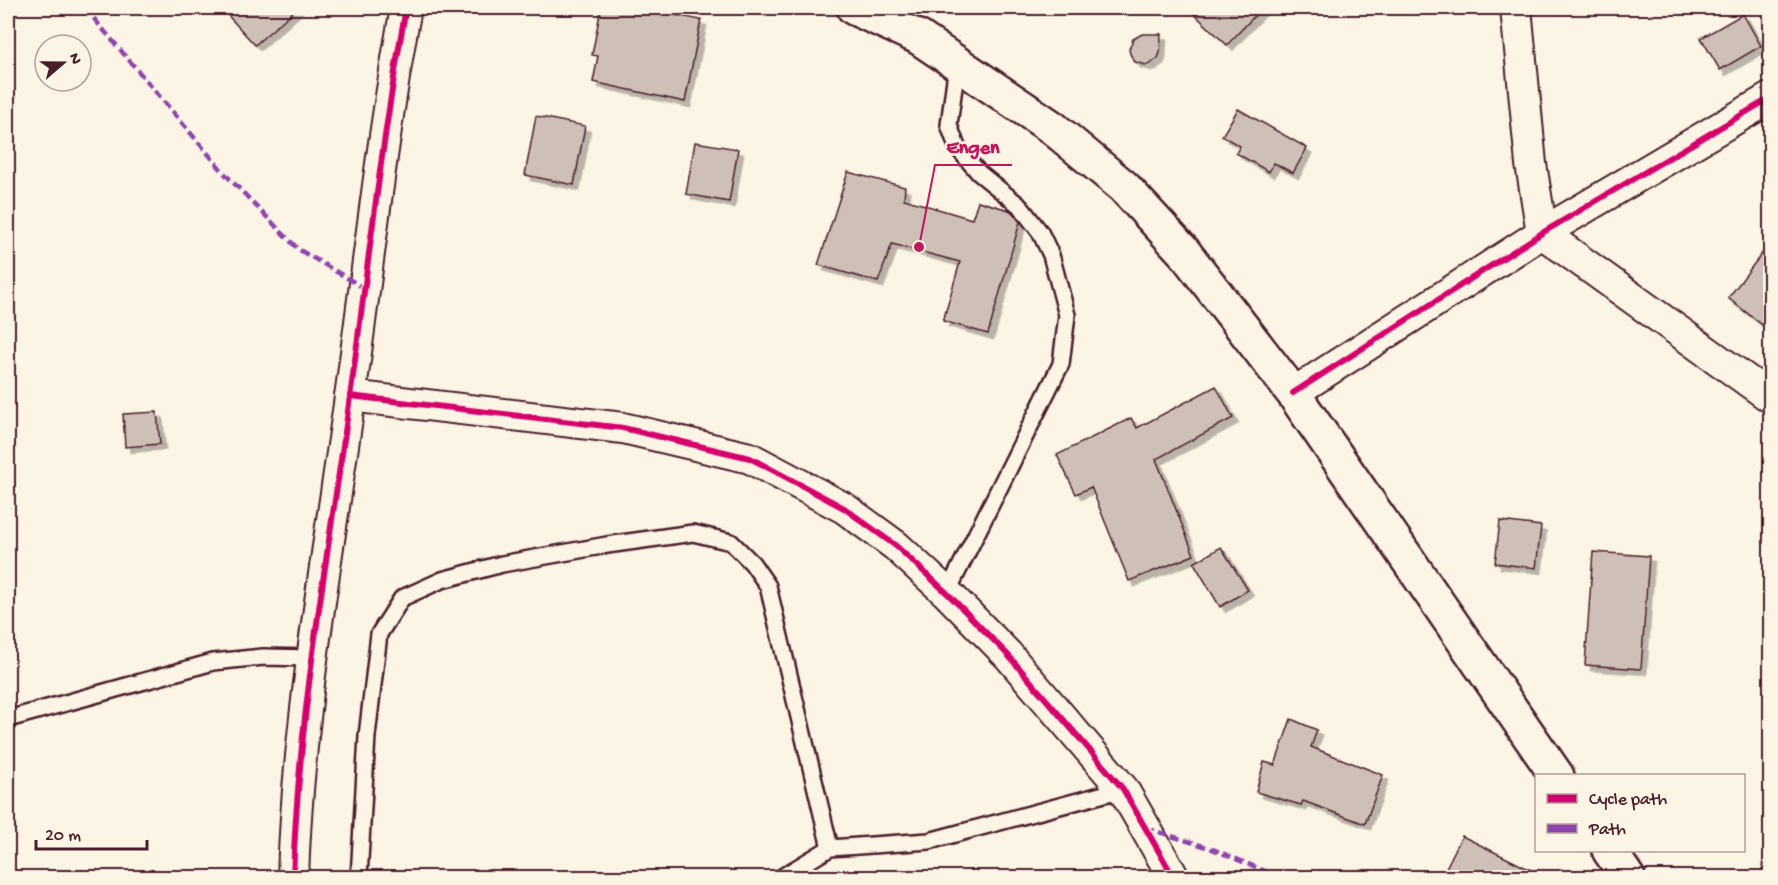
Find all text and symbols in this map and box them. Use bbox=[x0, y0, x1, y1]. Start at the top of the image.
north arrow bbox=[33, 33, 93, 93]
text: N bbox=[63, 51, 85, 68]
callout: Engen bbox=[935, 127, 1012, 165]
text: Engen bbox=[946, 138, 1000, 161]
legend bbox=[1535, 774, 1745, 852]
text: Cycle path bbox=[1589, 790, 1667, 811]
scale bar bbox=[36, 813, 147, 851]
text: Path bbox=[1588, 820, 1626, 841]
text: 20 m bbox=[45, 826, 81, 847]

